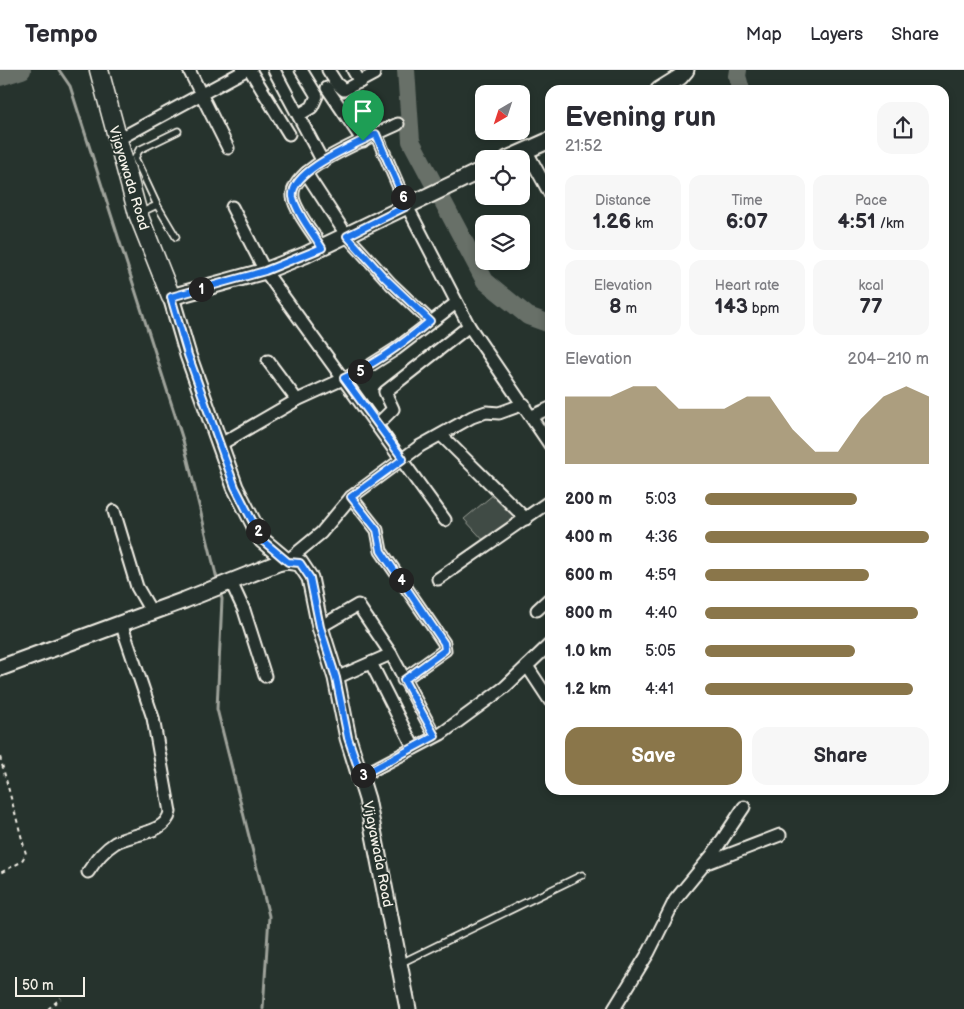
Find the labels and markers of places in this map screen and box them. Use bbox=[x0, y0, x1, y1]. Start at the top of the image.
pin bbox=[342, 90, 384, 141]
pin: 6 bbox=[390, 184, 416, 210]
pin: 1 bbox=[188, 276, 214, 302]
pin: 5 bbox=[348, 358, 372, 384]
pin: 2 bbox=[246, 518, 270, 544]
pin: 4 bbox=[388, 568, 414, 592]
pin: 3 bbox=[350, 762, 376, 788]

